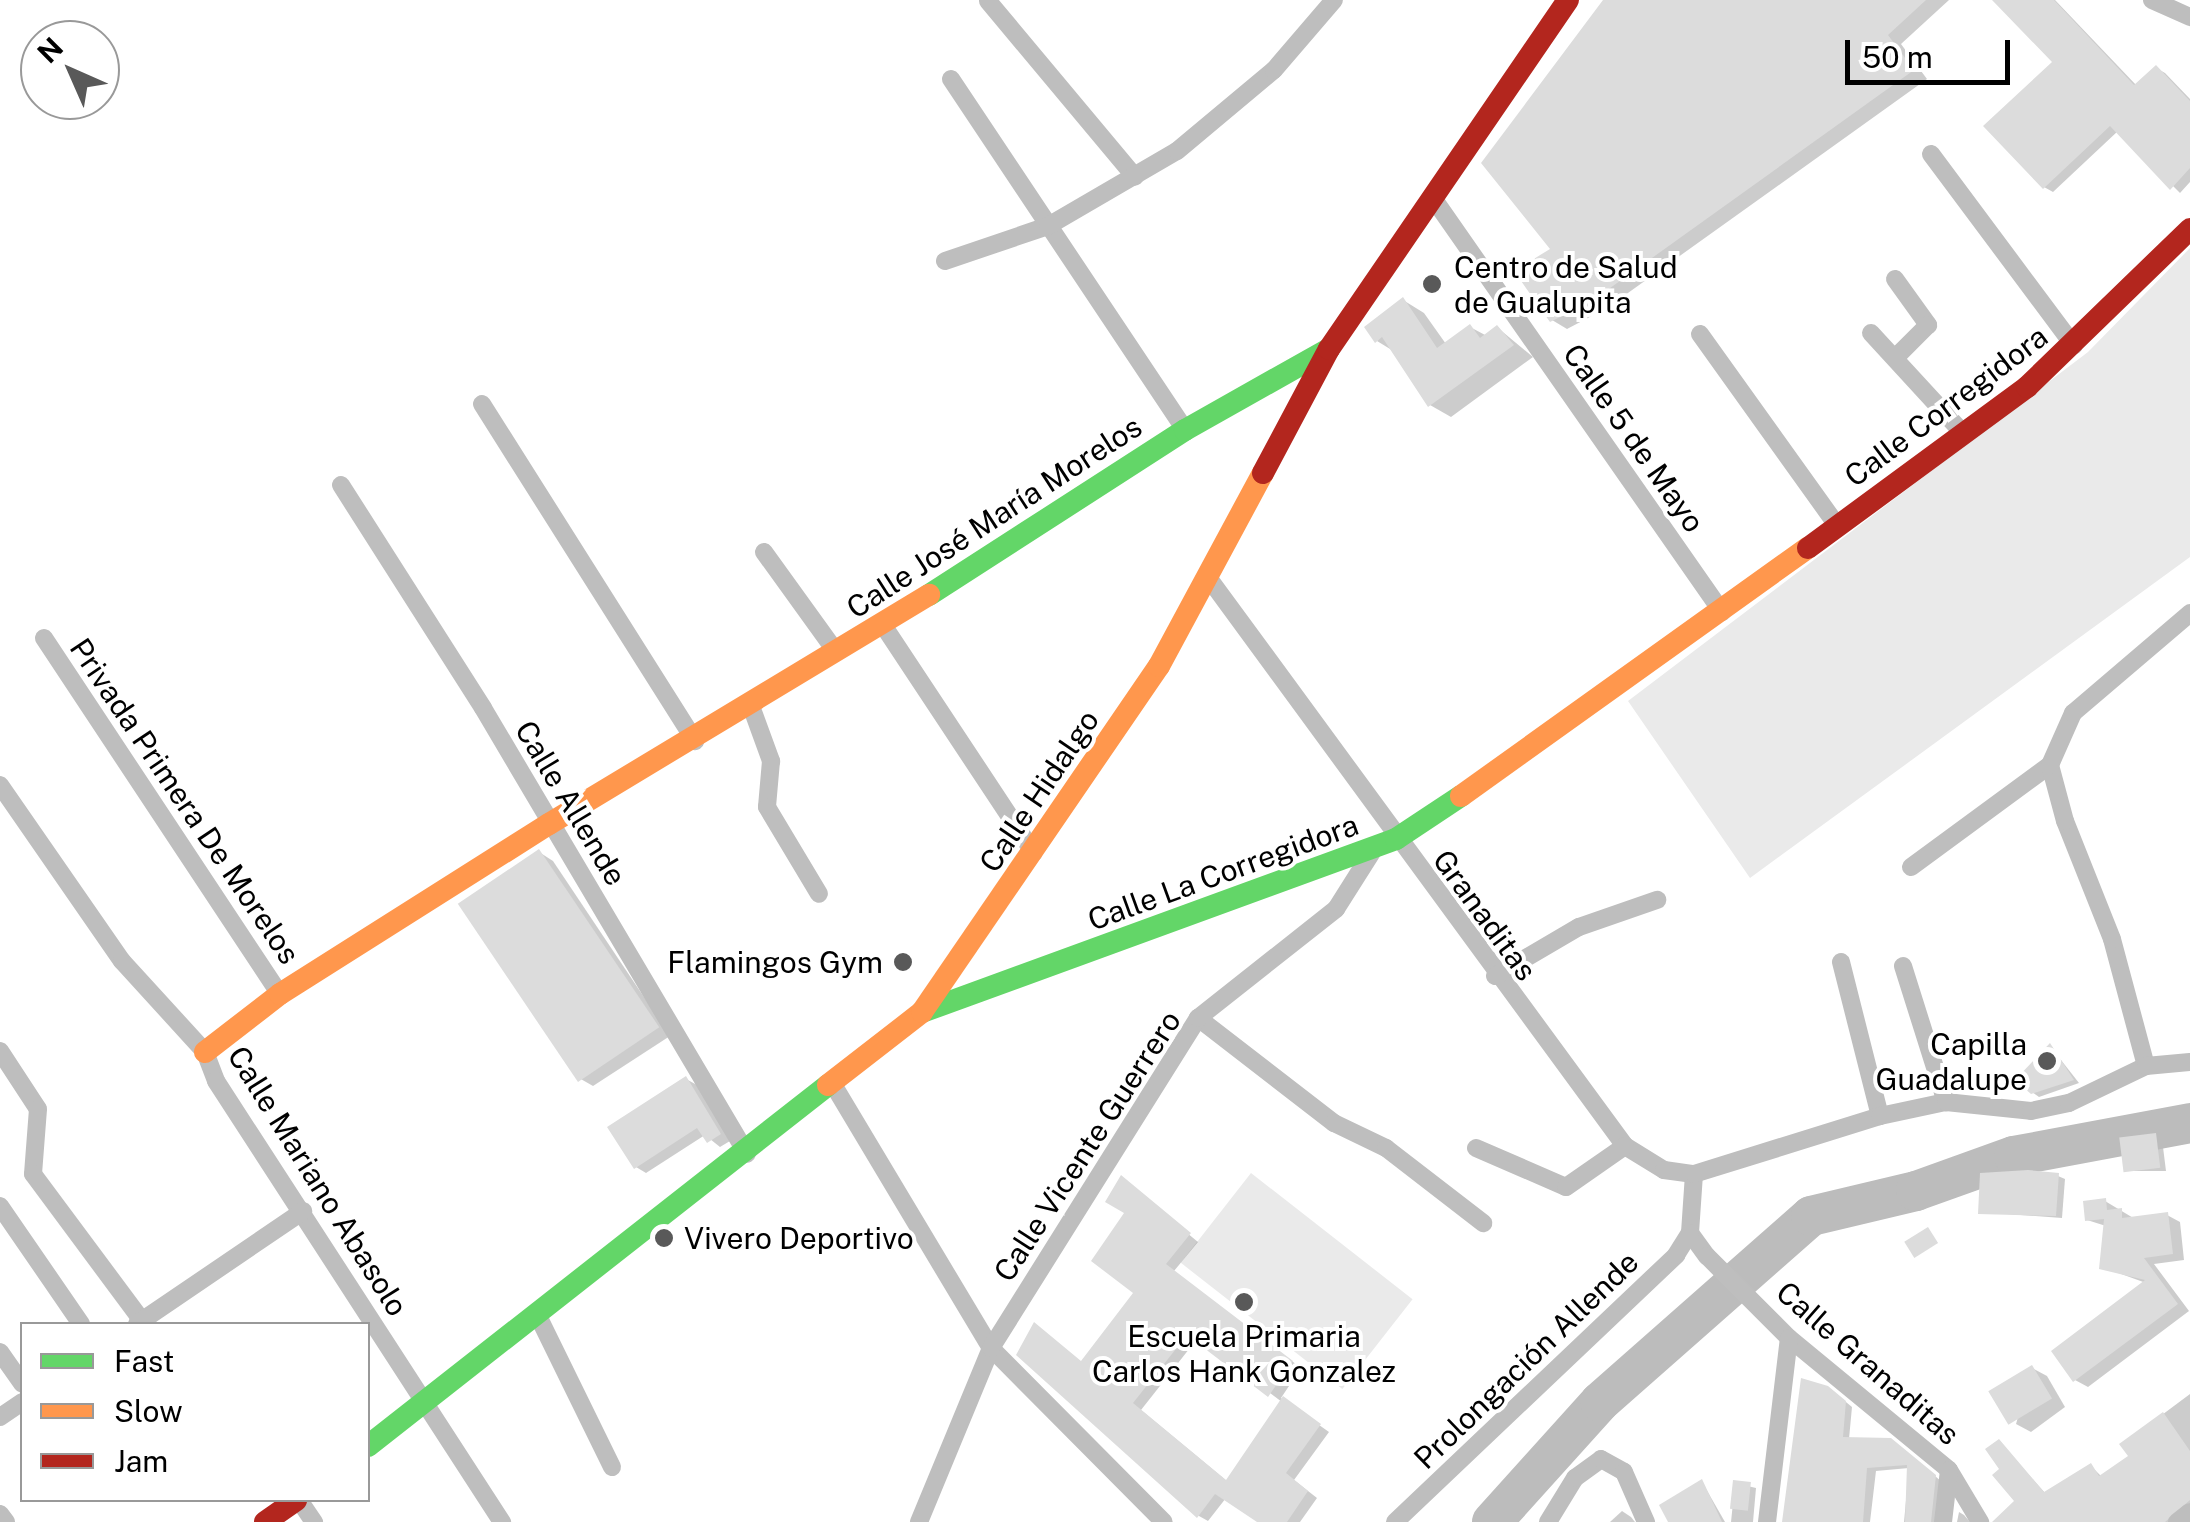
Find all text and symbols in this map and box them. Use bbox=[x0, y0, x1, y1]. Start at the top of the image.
north arrow bbox=[20, 20, 120, 120]
scale bar bbox=[1850, 20, 2015, 82]
text: N bbox=[30, 30, 69, 69]
text: 50 m bbox=[1862, 39, 1933, 75]
place label: Centro de Salud de Gualupita bbox=[1454, 249, 1678, 320]
marker: Centro de Salud de Gualupita bbox=[1419, 271, 1445, 297]
street label: Calle Corregidora bbox=[1837, 318, 2055, 494]
street label: Calle 5 de Mayo bbox=[1556, 337, 1712, 539]
street label: Calle José María Morelos bbox=[840, 408, 1148, 626]
street label: Privada Primera De Morelos bbox=[62, 631, 308, 971]
street label: Calle Hidalgo bbox=[972, 703, 1106, 879]
street label: Calle Allende bbox=[508, 714, 634, 892]
street label: Calle La Corregidora bbox=[1083, 806, 1363, 938]
street label: Granaditas bbox=[1426, 843, 1544, 987]
place label: Flamingos Gym bbox=[667, 944, 883, 980]
marker: Flamingos Gym bbox=[892, 951, 914, 973]
street label: Calle Vicente Guerrero bbox=[986, 1004, 1188, 1288]
place label: Capilla Guadalupe bbox=[1875, 1026, 2027, 1096]
street label: Calle Mariano Abasolo bbox=[220, 1039, 416, 1323]
marker: Capilla Guadalupe bbox=[2036, 1050, 2058, 1072]
place label: Vivero Deportivo bbox=[684, 1220, 914, 1256]
marker: Vivero Deportivo bbox=[653, 1227, 675, 1249]
street label: Prolongación Allende bbox=[1406, 1244, 1646, 1476]
street label: Calle Granaditas bbox=[1769, 1274, 1967, 1452]
marker: Escuela Primaria Carlos Hank Gonzalez bbox=[1233, 1291, 1255, 1313]
place label: Escuela Primaria Carlos Hank Gonzalez bbox=[1092, 1318, 1396, 1388]
legend bbox=[20, 1322, 370, 1502]
text: Fast bbox=[114, 1343, 174, 1379]
text: Slow bbox=[114, 1393, 183, 1429]
text: Jam bbox=[114, 1443, 168, 1479]

